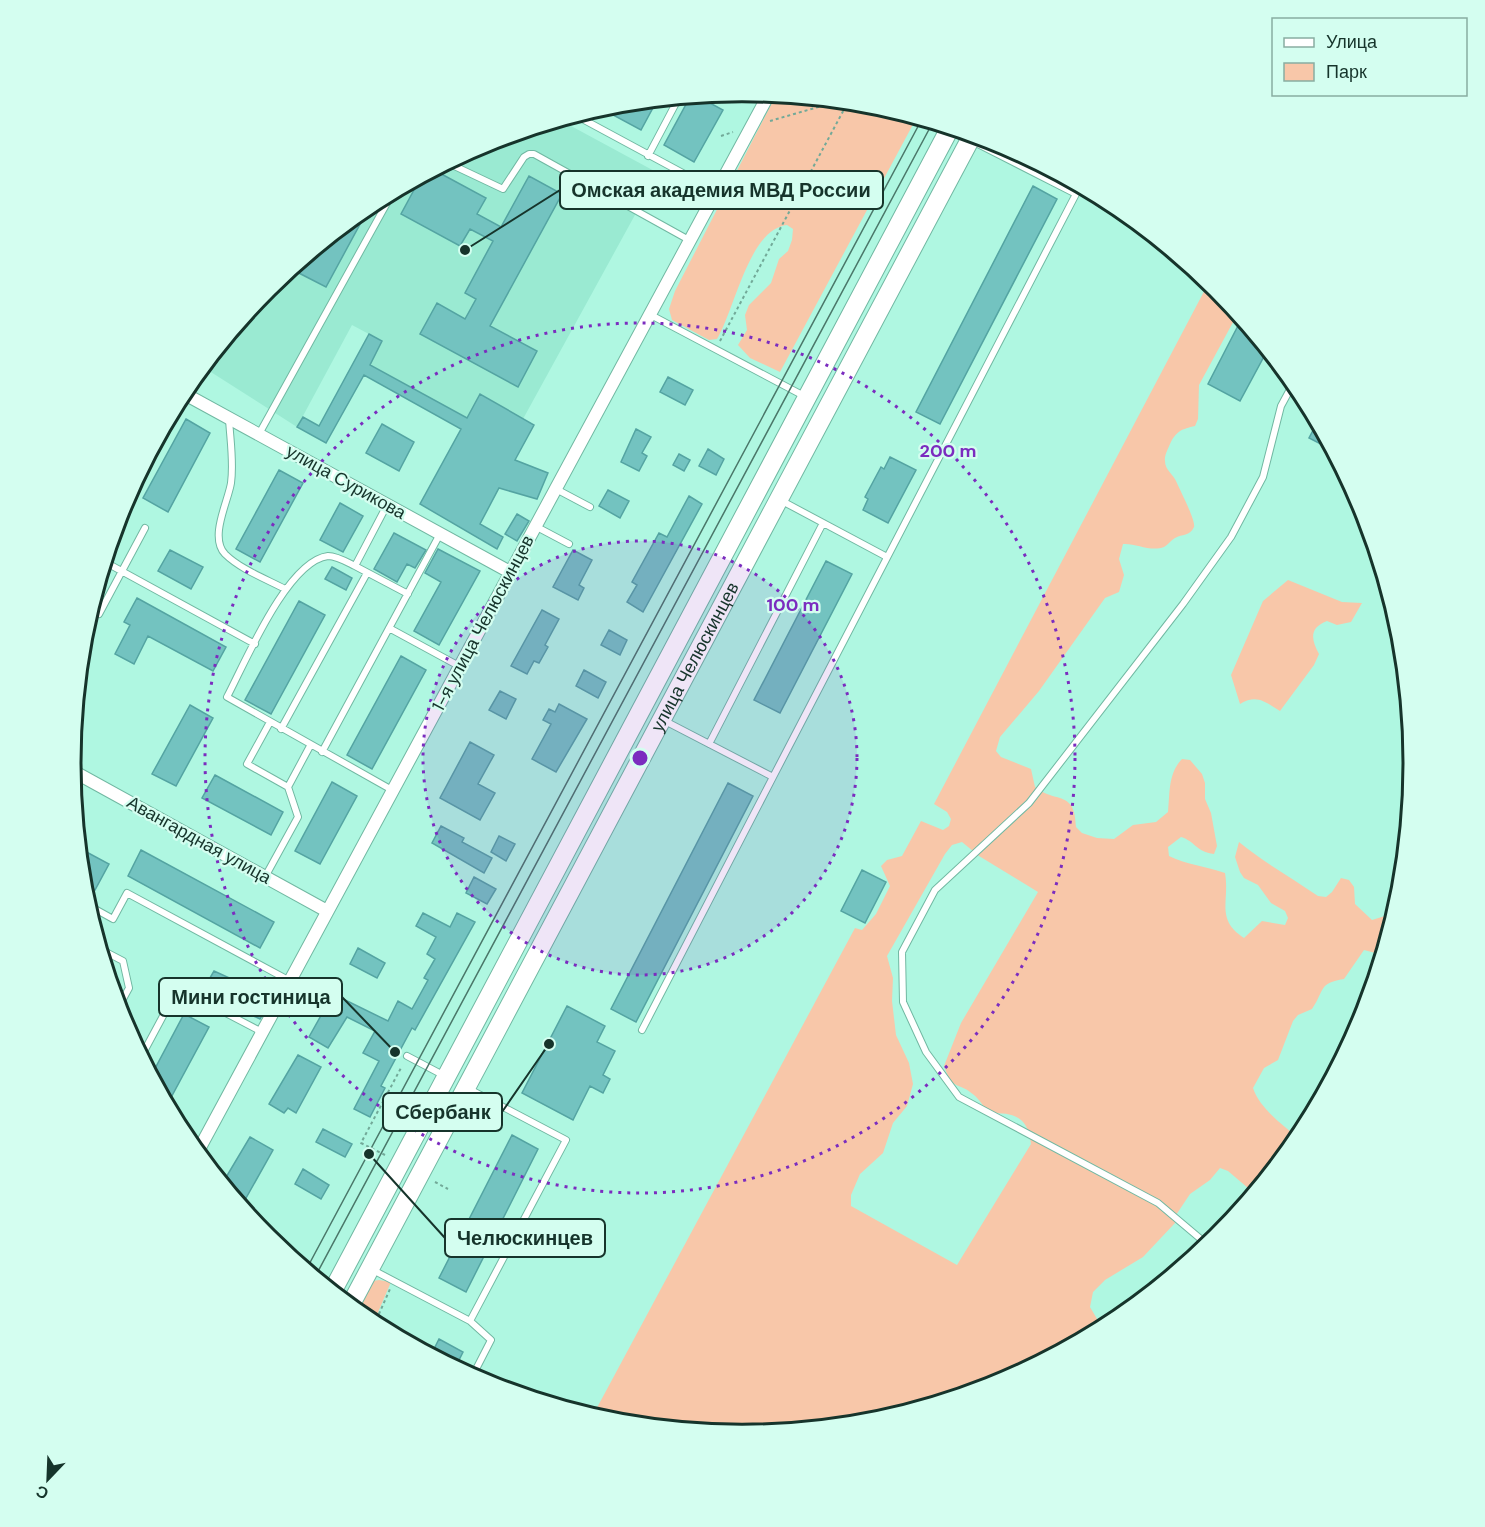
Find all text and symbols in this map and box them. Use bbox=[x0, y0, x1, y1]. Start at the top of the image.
legend bbox=[1272, 18, 1467, 96]
text: Улица bbox=[1326, 30, 1378, 54]
text: Парк bbox=[1326, 60, 1367, 84]
callout: Омская академия МВД России bbox=[560, 171, 883, 209]
text: Омская академия МВД России bbox=[571, 177, 871, 203]
street label: улица Сурикова bbox=[282, 439, 411, 525]
text: 200 m bbox=[920, 439, 976, 463]
street label: 1-я улица Челюскинцев bbox=[426, 531, 540, 715]
street label: улица Челюскинцев bbox=[645, 578, 745, 736]
text: 100 m bbox=[766, 593, 820, 617]
centre of rings bbox=[630, 748, 650, 768]
street label: Авангардная улица bbox=[123, 790, 276, 890]
callout: Мини гостиница bbox=[159, 978, 342, 1016]
text: Мини гостиница bbox=[171, 984, 332, 1010]
callout: Сбербанк bbox=[383, 1093, 502, 1131]
text: Сбербанк bbox=[395, 1099, 492, 1125]
callout: Челюскинцев bbox=[445, 1219, 605, 1257]
text: Челюскинцев bbox=[457, 1225, 593, 1251]
north arrow bbox=[18, 1449, 78, 1509]
text: С bbox=[33, 1480, 52, 1504]

